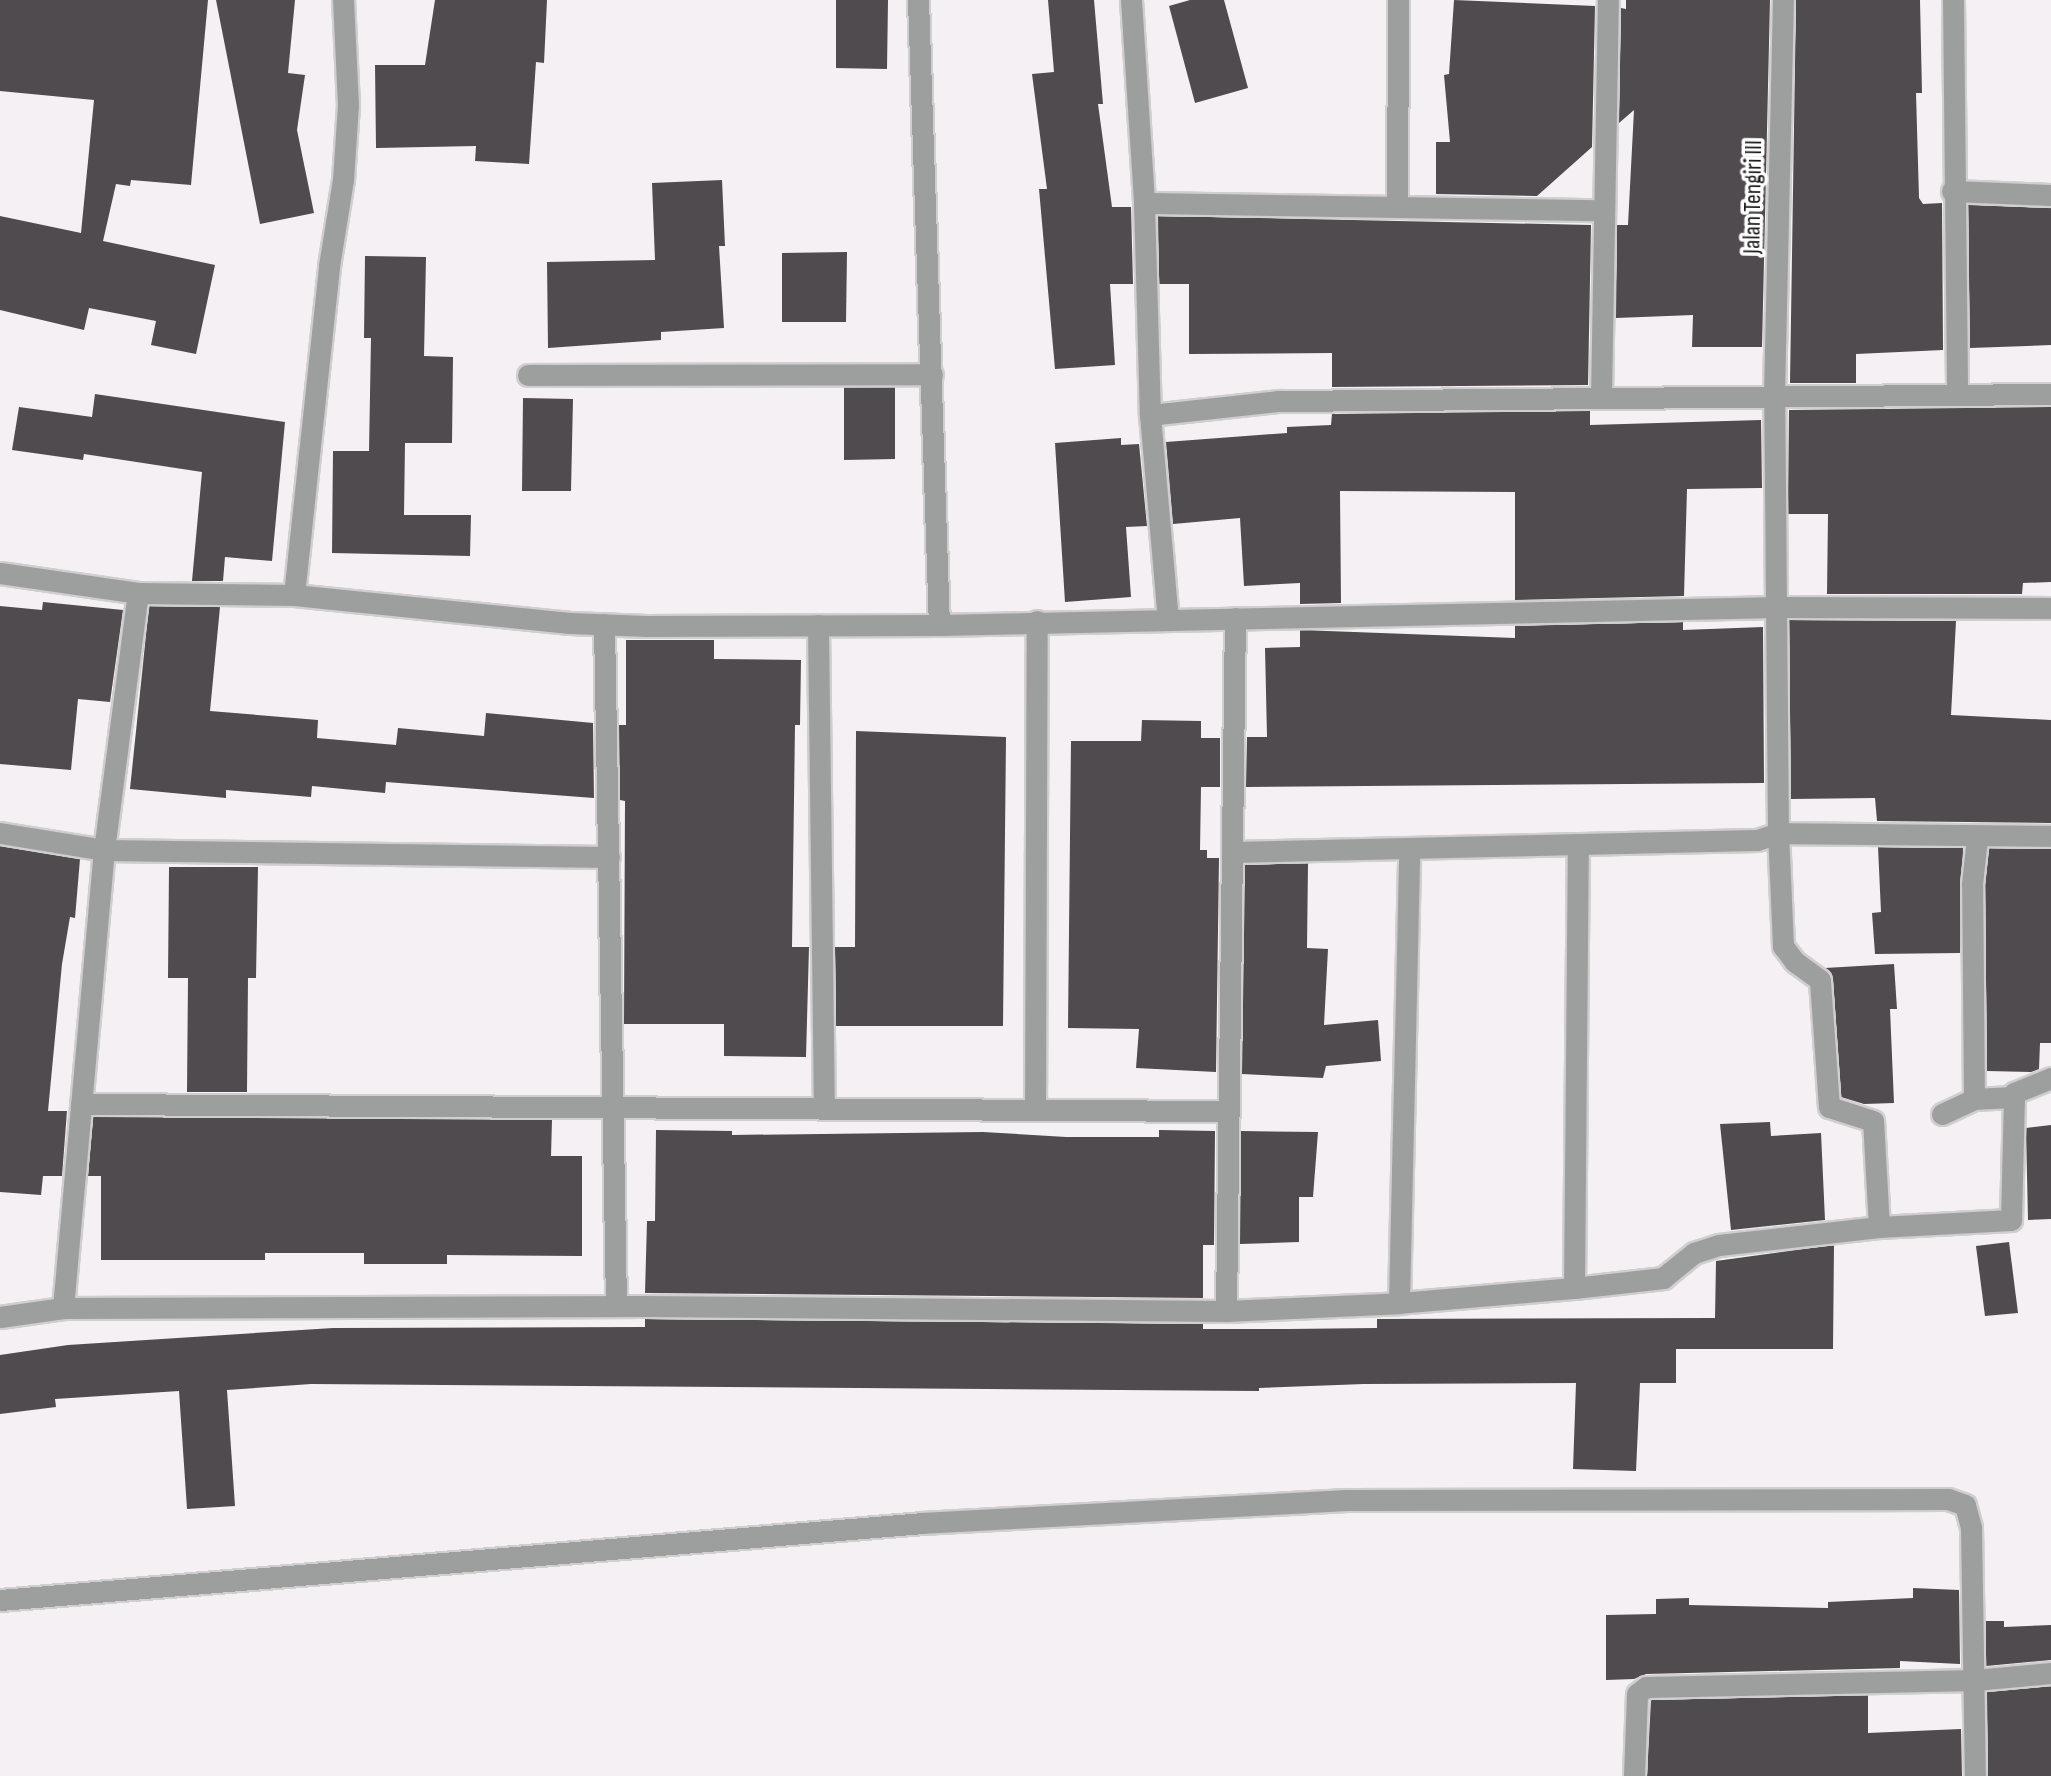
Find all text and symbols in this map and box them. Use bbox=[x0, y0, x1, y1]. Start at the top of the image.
street label: Jalan Tengiri III bbox=[1738, 140, 1768, 254]

